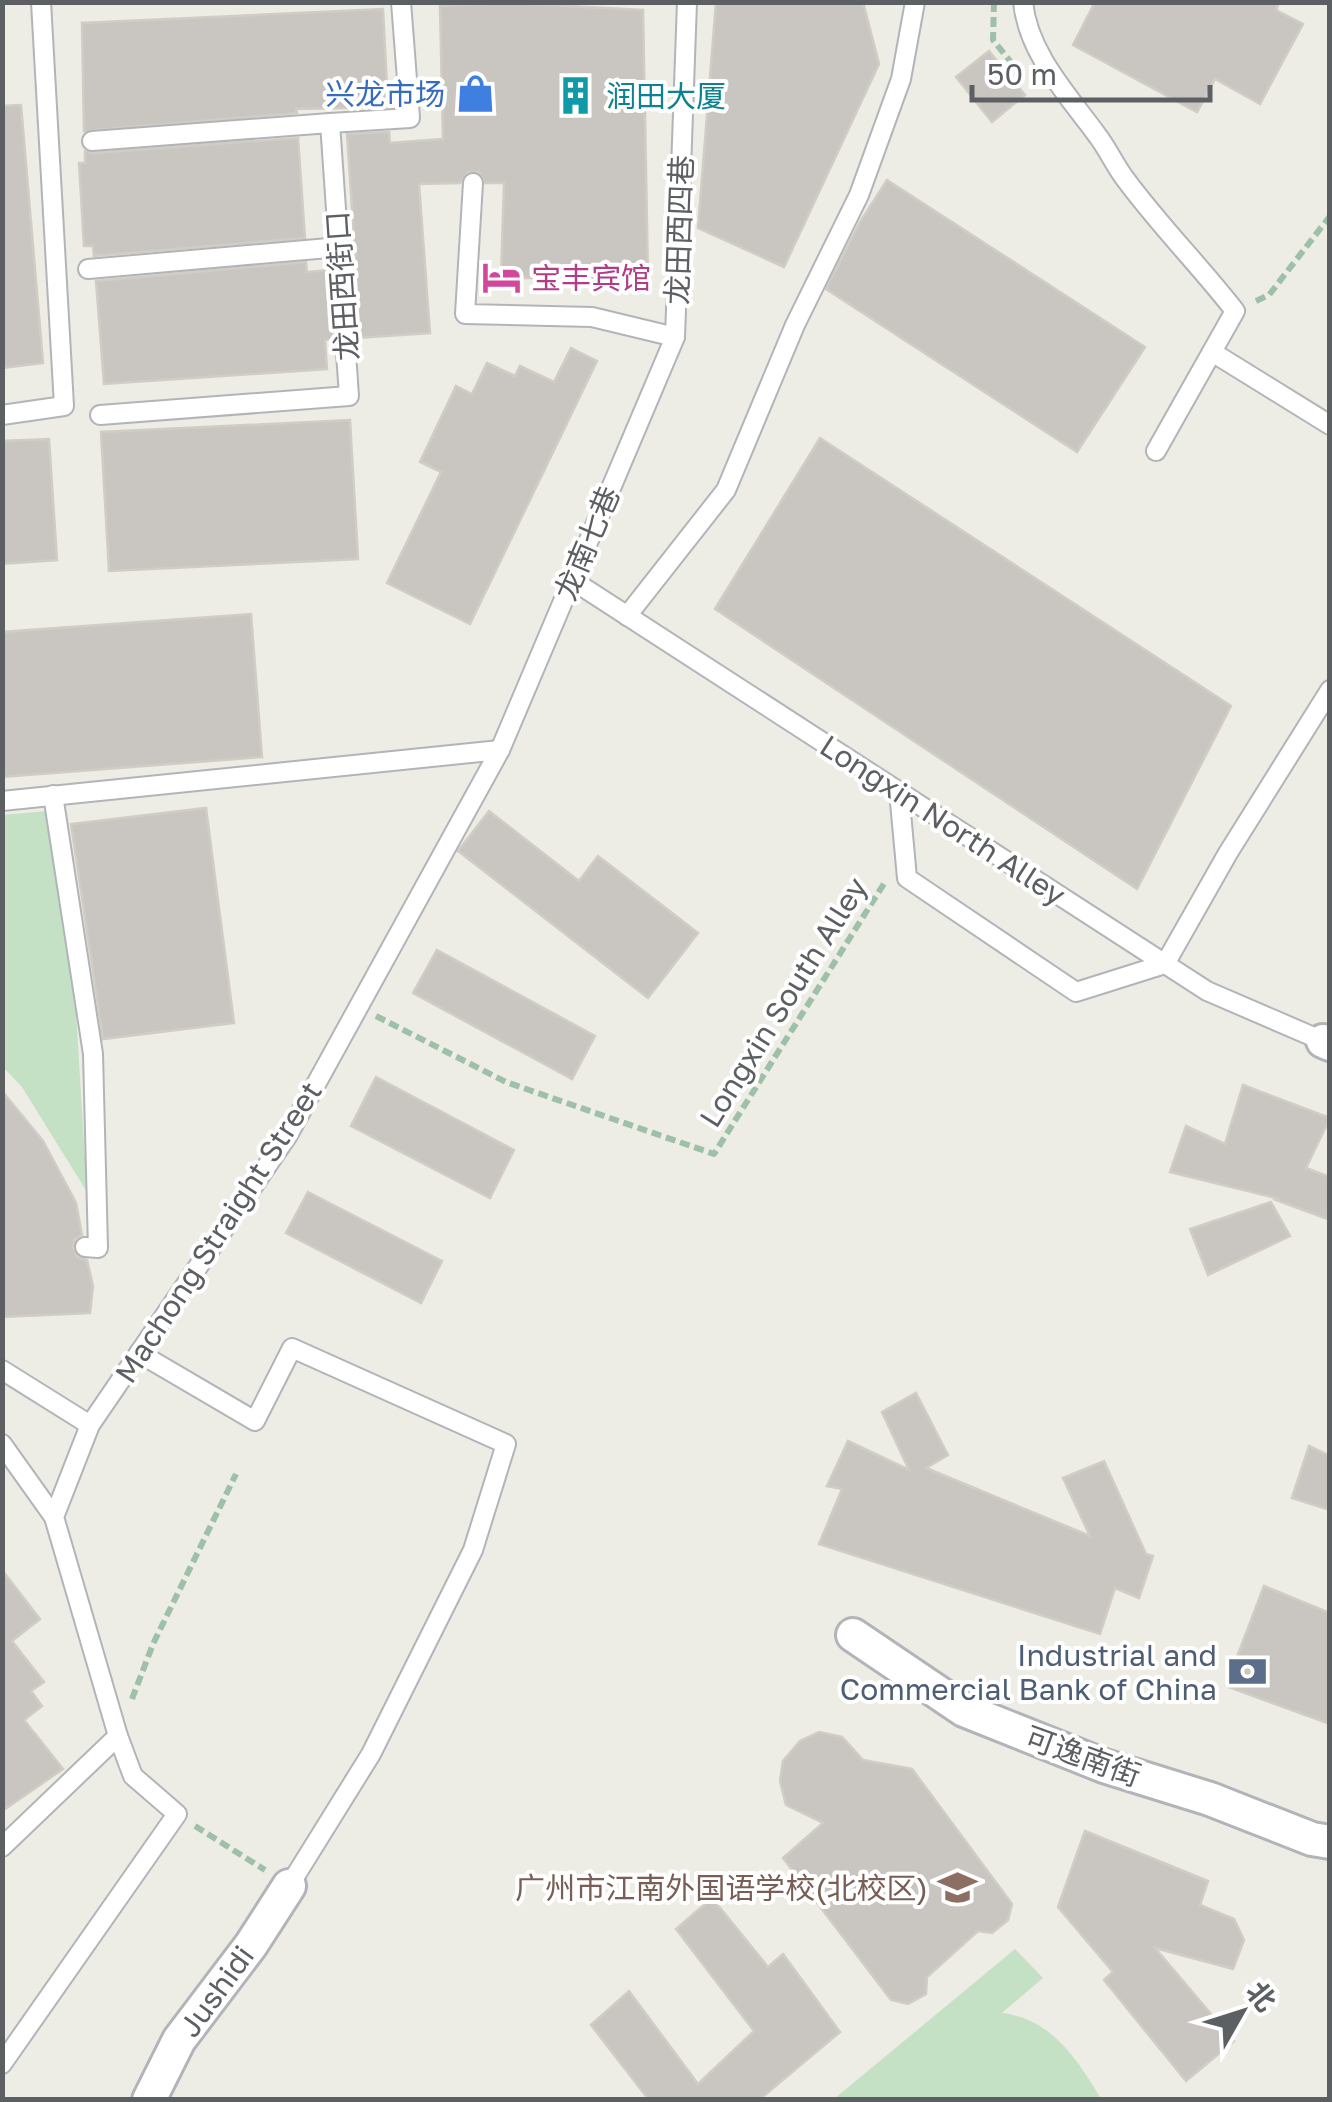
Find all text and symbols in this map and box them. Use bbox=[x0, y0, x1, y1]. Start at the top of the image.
scale bar bbox=[972, 40, 1210, 102]
text: 50 m bbox=[987, 56, 1057, 92]
shop icon: 兴龙市场 bbox=[454, 73, 496, 115]
building icon: 润田大厦 bbox=[555, 75, 597, 117]
place label: 兴龙市场 bbox=[325, 76, 445, 112]
place label: 润田大厦 bbox=[606, 78, 726, 114]
street label: 龙田西四巷 bbox=[658, 154, 700, 306]
street label: 龙田西街口 bbox=[319, 210, 365, 362]
hotel icon: 宝丰宾馆 bbox=[480, 257, 522, 299]
place label: 宝丰宾馆 bbox=[531, 260, 651, 296]
street label: 龙南七巷 bbox=[547, 481, 627, 605]
street label: Longxin North Alley bbox=[814, 727, 1073, 913]
street label: Longxin South Alley bbox=[692, 870, 875, 1133]
street label: Machong Straight Street bbox=[107, 1075, 329, 1389]
place label: Industrial and Commercial Bank of China bbox=[840, 1637, 1217, 1707]
bank icon: Industrial and Commercial Bank of China bbox=[1226, 1651, 1268, 1693]
street label: 可逸南街 bbox=[1020, 1719, 1146, 1793]
school or university icon: 广州市江南外国语学校(北校区) bbox=[937, 1867, 979, 1909]
place label: 广州市江南外国语学校(北校区) bbox=[515, 1870, 928, 1906]
street label: Jushidi bbox=[171, 1938, 261, 2044]
north arrow bbox=[1192, 1962, 1292, 2062]
text: 北 bbox=[1240, 1975, 1283, 2017]

